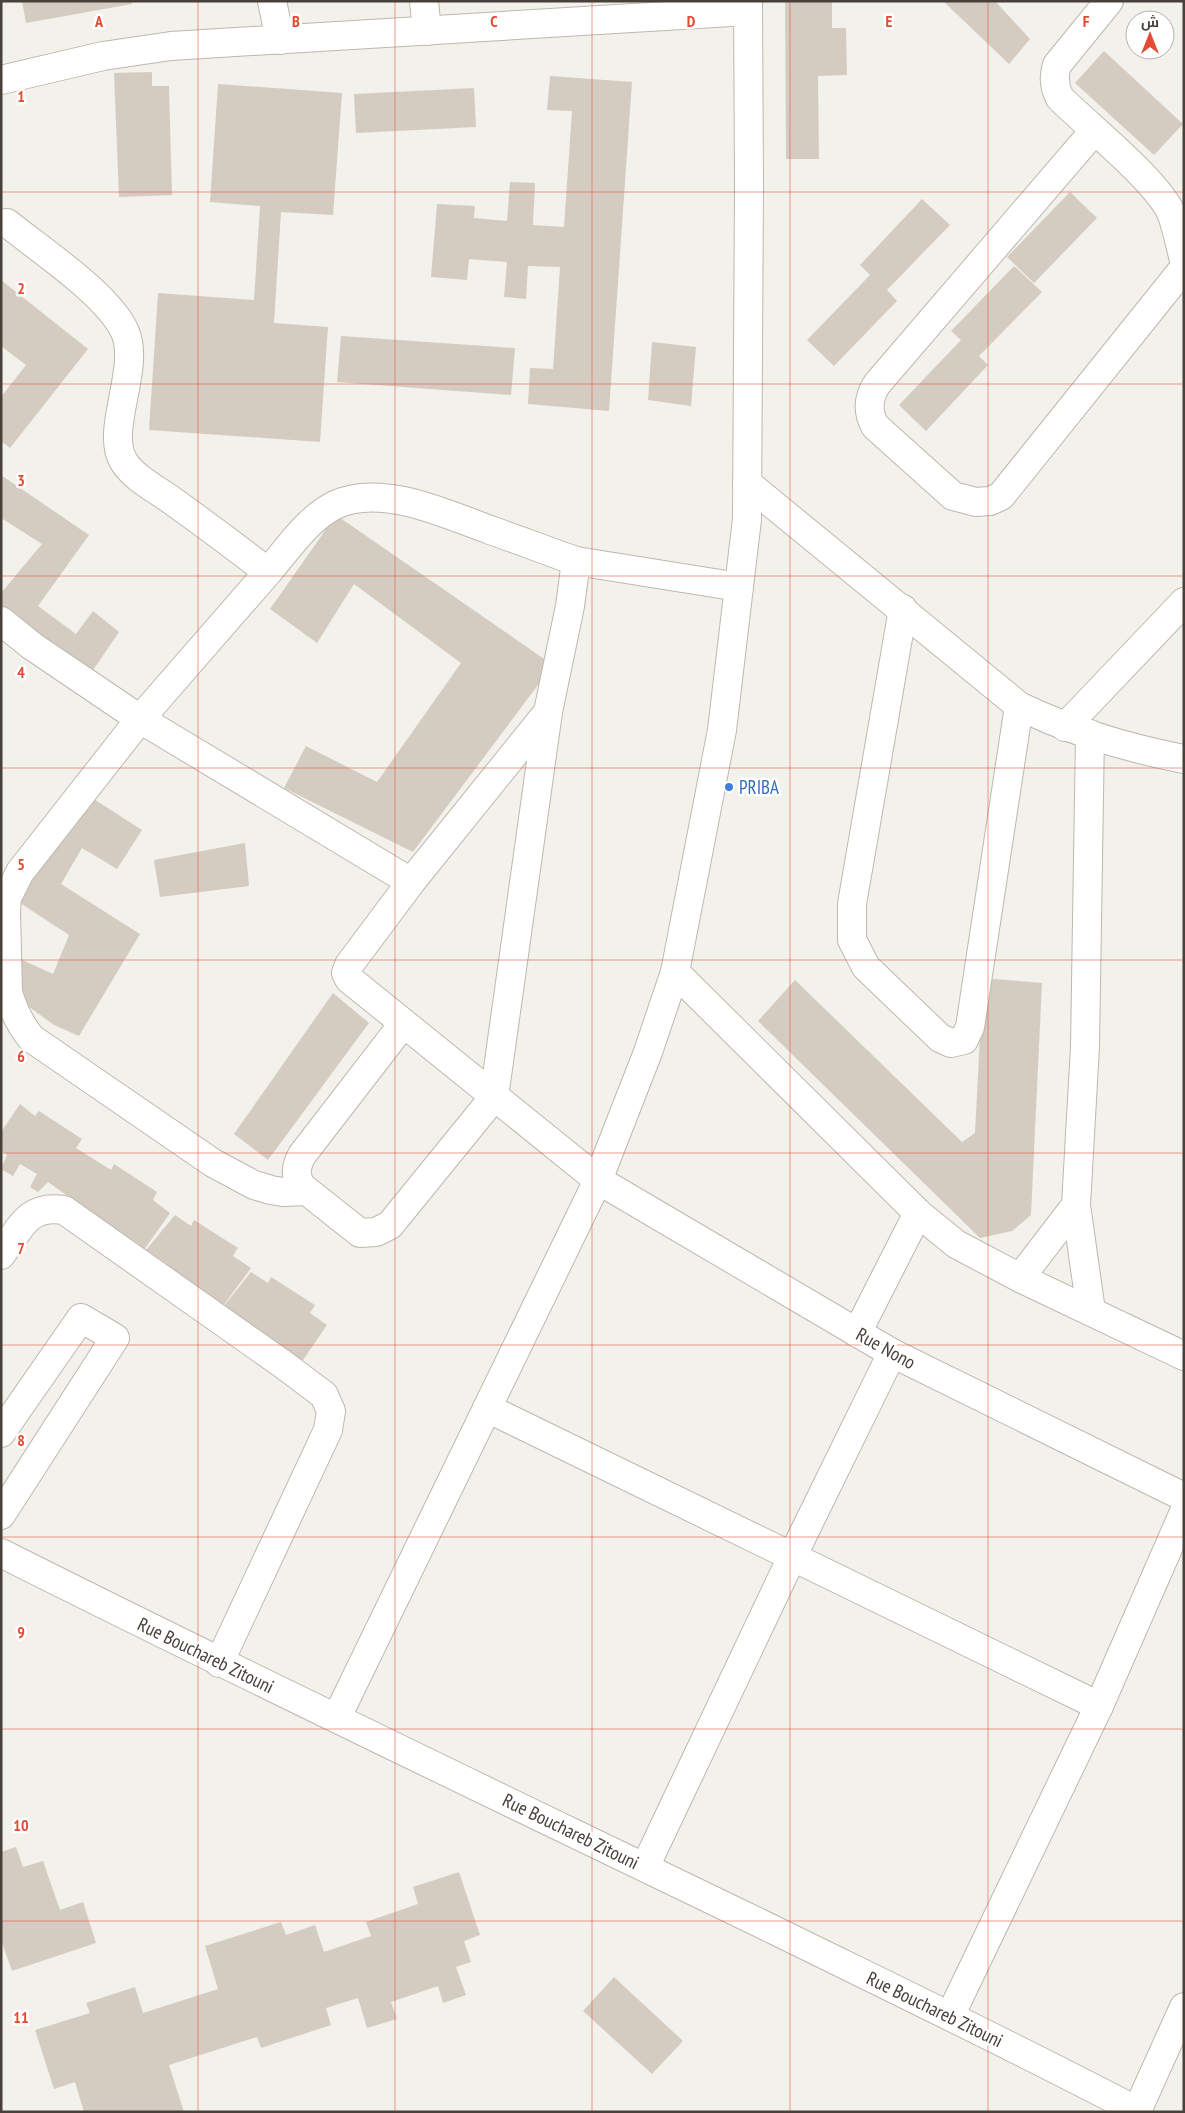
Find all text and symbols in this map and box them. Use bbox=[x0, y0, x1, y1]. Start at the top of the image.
north arrow bbox=[1125, 10, 1175, 60]
text: A bbox=[94, 11, 104, 31]
text: B bbox=[292, 11, 300, 31]
text: C bbox=[490, 11, 498, 31]
text: D bbox=[687, 11, 696, 31]
text: E bbox=[886, 11, 893, 31]
text: F bbox=[1083, 11, 1090, 31]
text: ش bbox=[1141, 13, 1159, 31]
text: 1 bbox=[17, 86, 25, 106]
text: 2 bbox=[17, 278, 25, 298]
text: 3 bbox=[17, 470, 25, 490]
text: 4 bbox=[17, 662, 25, 682]
place label: PRIBA bbox=[739, 775, 779, 799]
marker: PRIBA bbox=[723, 781, 735, 793]
text: 5 bbox=[17, 854, 25, 874]
text: 6 bbox=[17, 1046, 25, 1066]
text: 7 bbox=[17, 1238, 25, 1258]
street label: Rue Nono bbox=[852, 1322, 920, 1374]
text: 8 bbox=[17, 1430, 25, 1450]
street label: Rue Bouchareb Zitouni bbox=[134, 1612, 278, 1698]
text: 9 bbox=[17, 1622, 25, 1642]
street label: Rue Bouchareb Zitouni bbox=[499, 1788, 643, 1874]
text: 10 bbox=[13, 1815, 29, 1835]
street label: Rue Bouchareb Zitouni bbox=[863, 1966, 1007, 2052]
text: 11 bbox=[13, 2007, 29, 2027]

